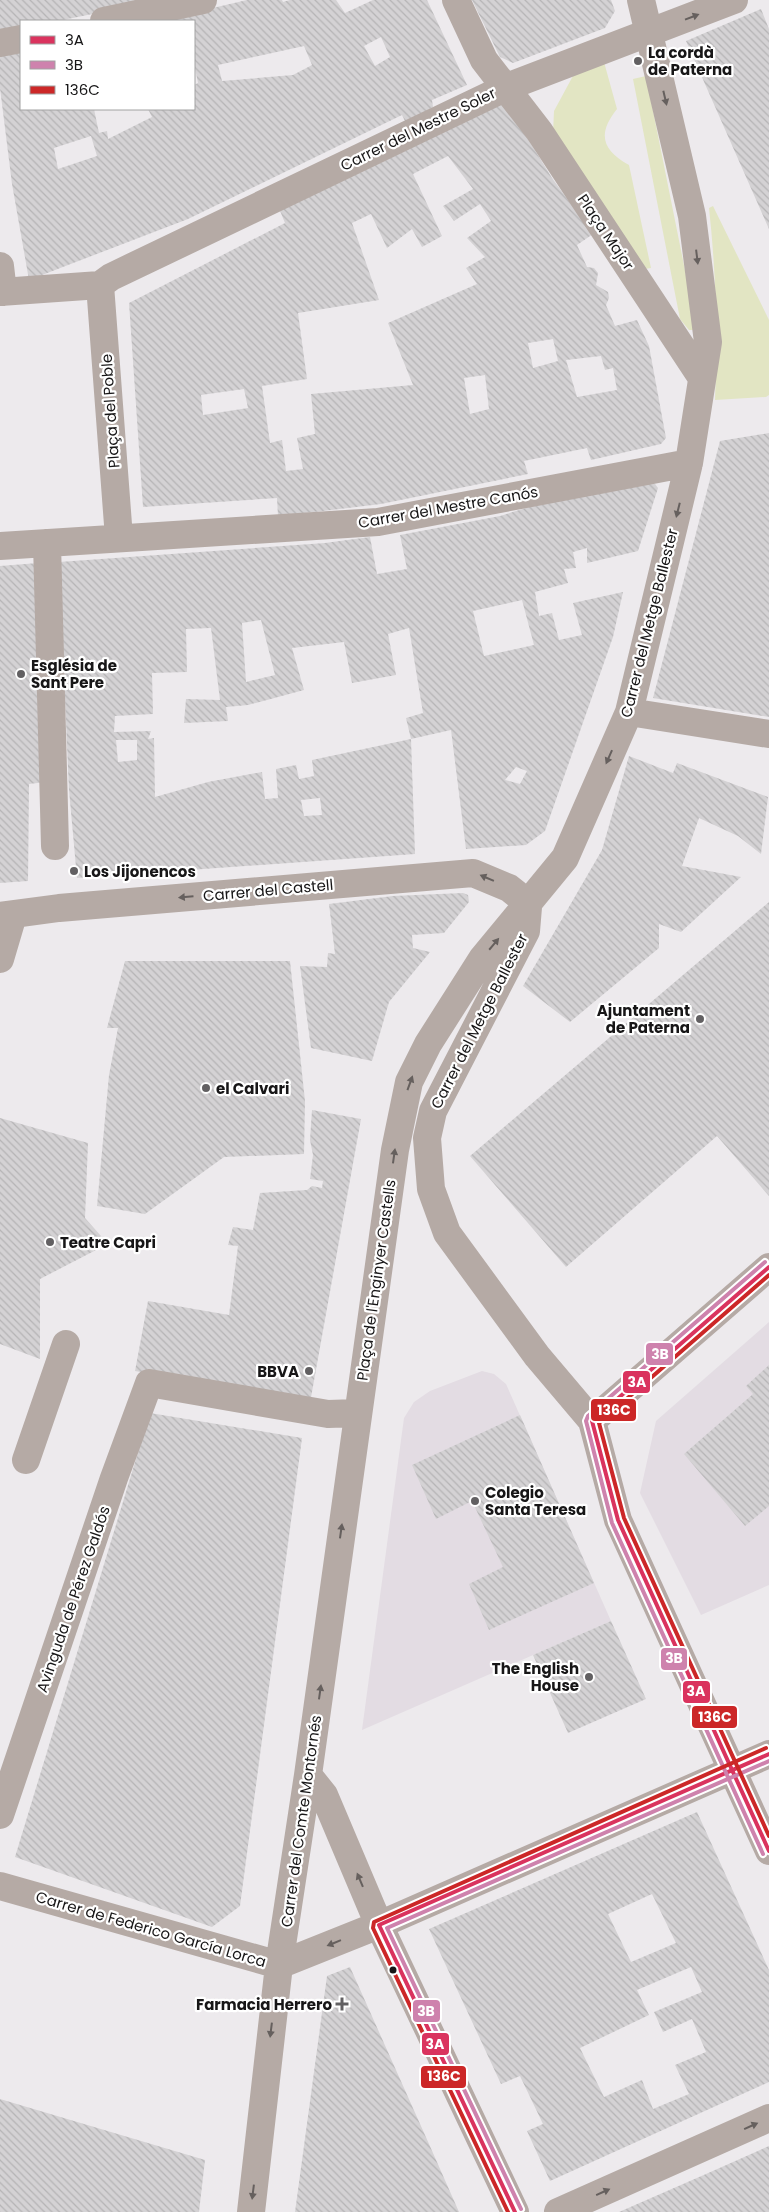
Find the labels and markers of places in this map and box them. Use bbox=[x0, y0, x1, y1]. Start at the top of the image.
place label: La cordà de Paterna bbox=[648, 42, 732, 80]
marker: La cordà de Paterna bbox=[632, 55, 644, 67]
place label: Església de Sant Pere bbox=[31, 655, 117, 693]
marker: Església de Sant Pere bbox=[15, 668, 27, 680]
place label: Los Jijonencos bbox=[84, 861, 196, 882]
marker: Los Jijonencos bbox=[68, 865, 80, 877]
place label: Ajuntament de Paterna bbox=[597, 1000, 690, 1038]
marker: Ajuntament de Paterna bbox=[694, 1013, 706, 1025]
place label: el Calvari bbox=[216, 1078, 289, 1099]
marker: el Calvari bbox=[200, 1082, 212, 1094]
place label: Teatre Capri bbox=[60, 1232, 156, 1253]
marker: Teatre Capri bbox=[44, 1236, 56, 1248]
place label: BBVA bbox=[257, 1361, 299, 1382]
marker: BBVA bbox=[303, 1365, 315, 1377]
place label: Colegio Santa Teresa bbox=[485, 1482, 586, 1520]
marker: Colegio Santa Teresa bbox=[469, 1495, 481, 1507]
place label: The English House bbox=[492, 1658, 579, 1696]
marker: The English House bbox=[583, 1671, 595, 1683]
unlabelled marker bbox=[388, 1965, 398, 1975]
place label: Farmacia Herrero bbox=[196, 1994, 332, 2015]
marker: Farmacia Herrero bbox=[336, 1998, 348, 2010]

